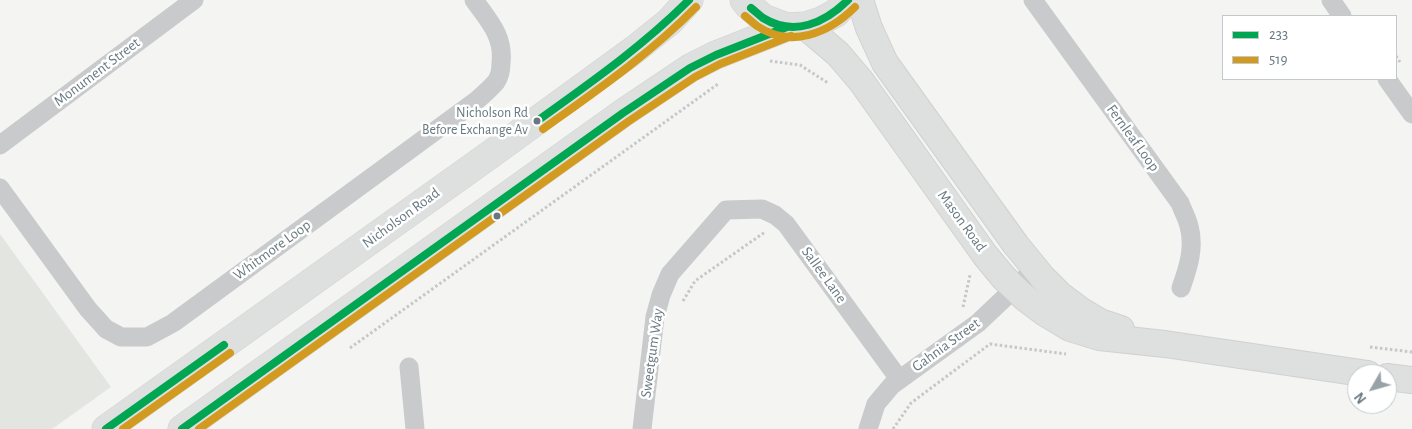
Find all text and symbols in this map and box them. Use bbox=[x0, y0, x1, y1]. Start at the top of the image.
legend bbox=[1222, 15, 1397, 80]
text: 233 bbox=[1269, 27, 1288, 42]
street label: Monument Street bbox=[50, 34, 144, 110]
text: 519 bbox=[1269, 52, 1287, 67]
street label: Fernleaf Loop bbox=[1103, 101, 1163, 175]
place label: Nicholson Rd Before Exchange Av bbox=[422, 105, 528, 138]
marker: Nicholson Rd Before Exchange Av bbox=[532, 116, 542, 126]
street label: Nicholson Road bbox=[359, 184, 443, 252]
street label: Mason Road bbox=[934, 187, 990, 255]
unlabelled marker bbox=[492, 211, 502, 221]
street label: Whitmore Loop bbox=[230, 216, 314, 284]
street label: Sallee Lane bbox=[798, 243, 850, 307]
street label: Sweetgum Way bbox=[637, 307, 667, 399]
street label: Gahnia Street bbox=[909, 314, 983, 376]
north arrow bbox=[1347, 364, 1397, 414]
text: N bbox=[1352, 389, 1369, 406]

